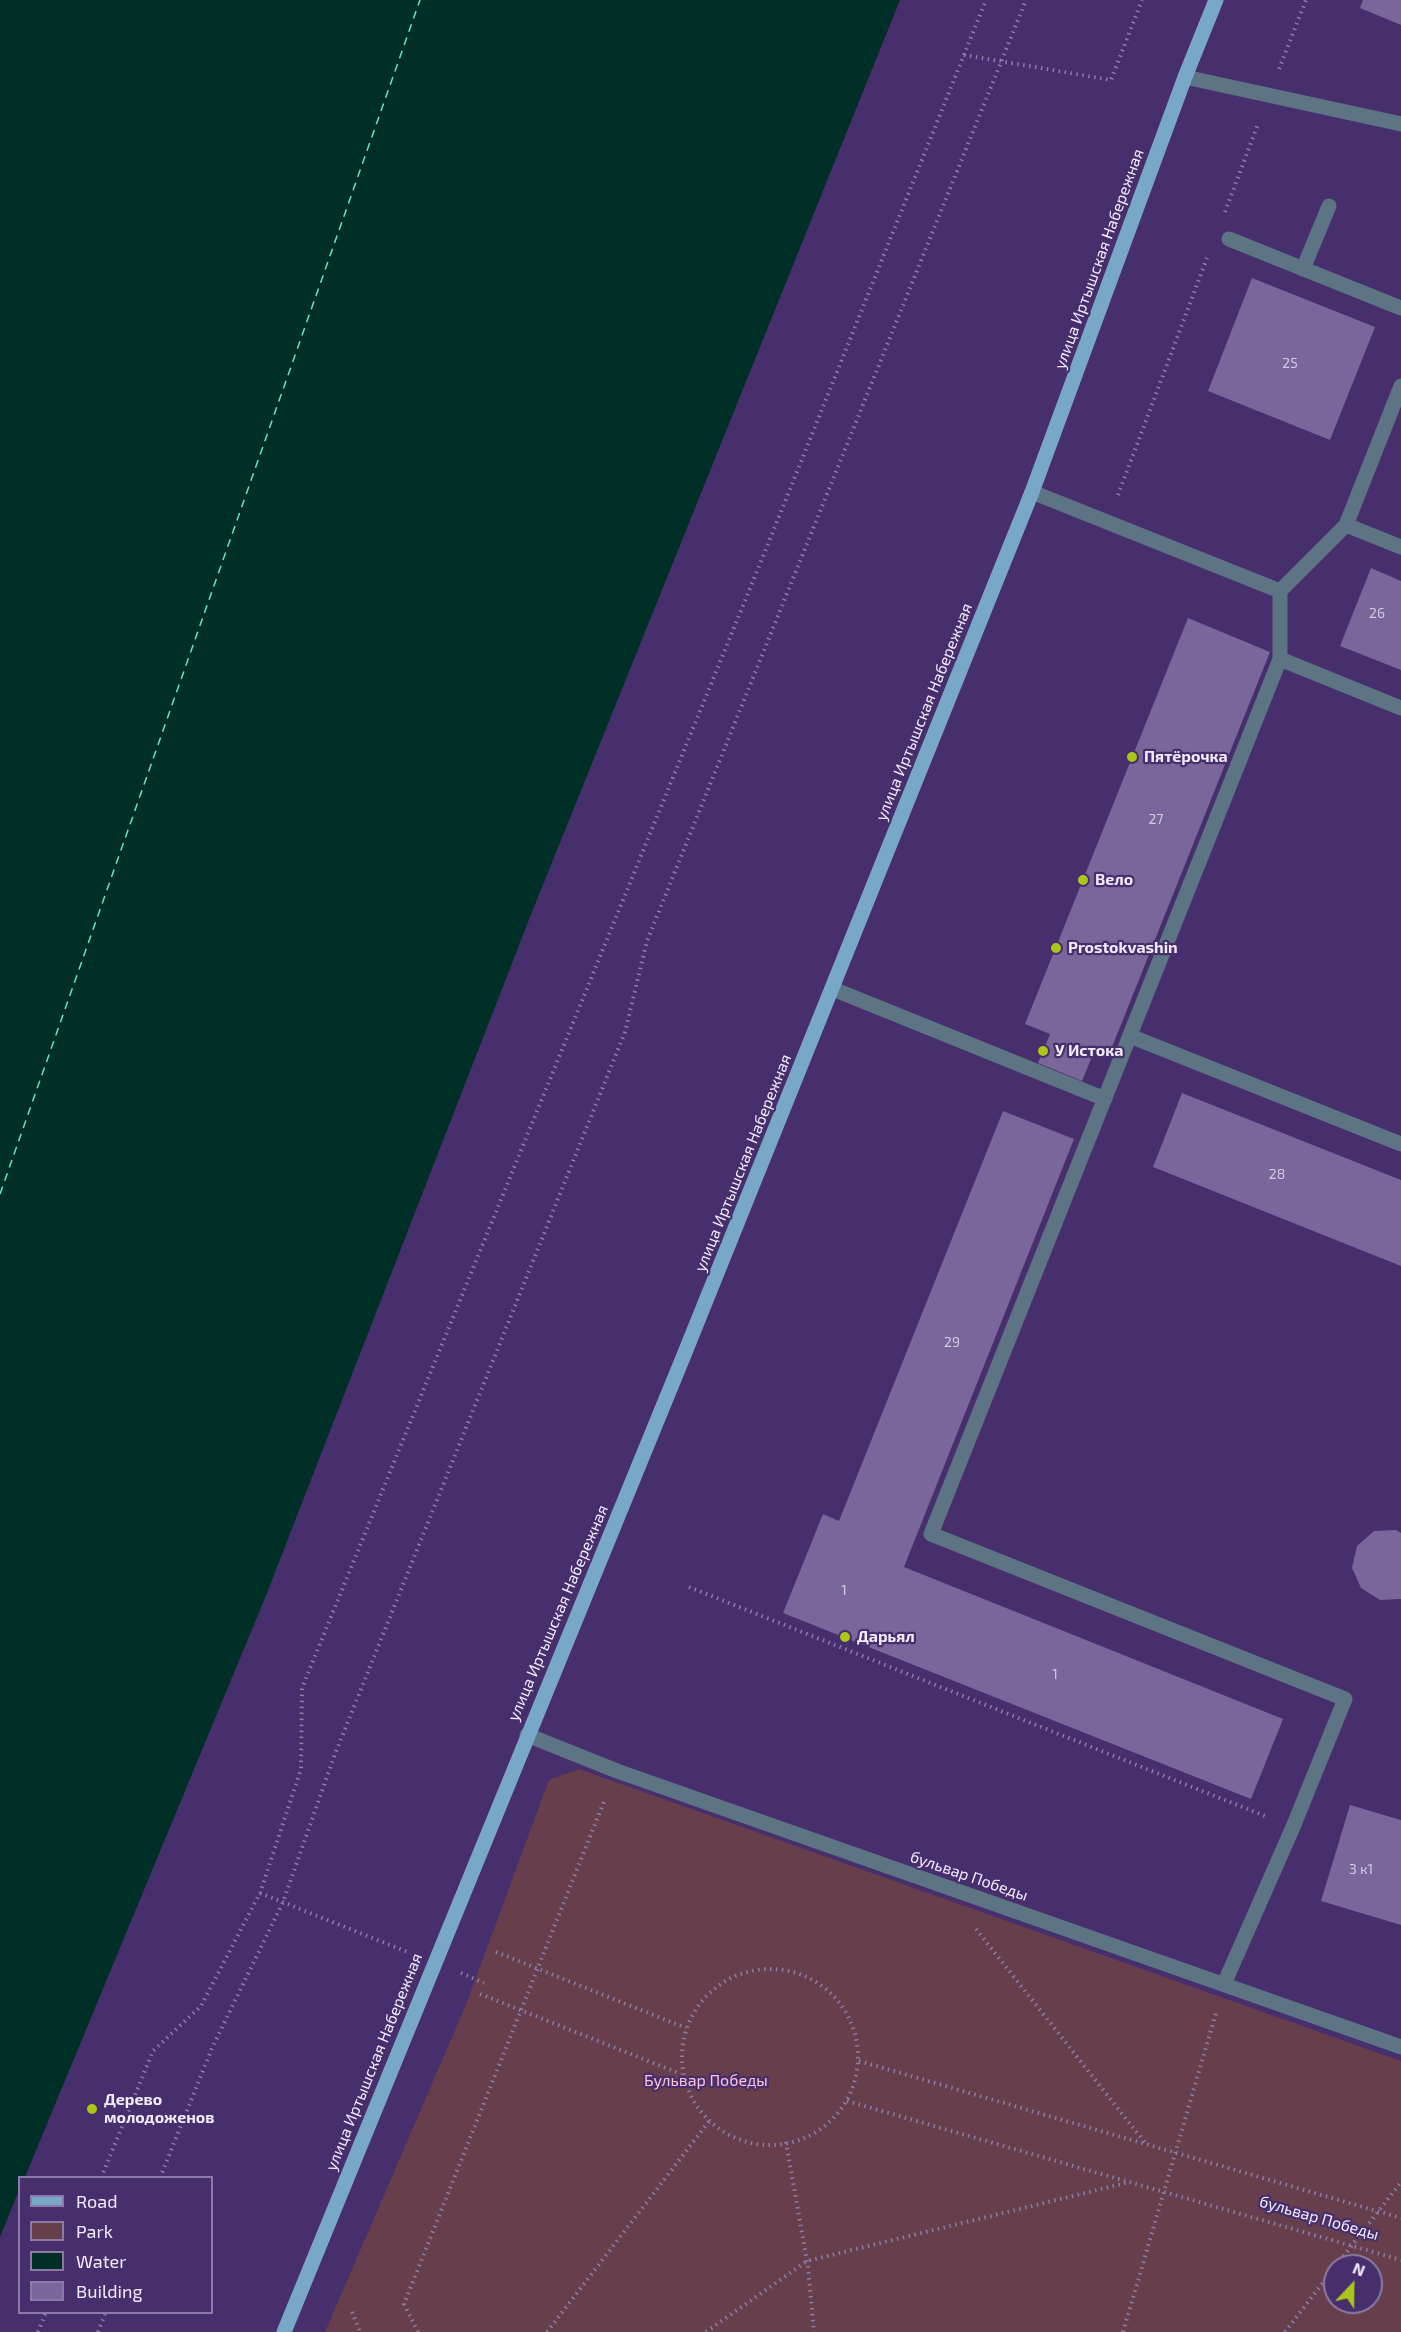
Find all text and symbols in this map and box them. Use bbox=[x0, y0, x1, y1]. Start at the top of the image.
street label: улица Иртышская Набережная bbox=[1050, 146, 1148, 372]
house number: 25 bbox=[1282, 355, 1298, 371]
street label: улица Иртышская Набережная bbox=[871, 600, 977, 824]
house number: 26 bbox=[1369, 605, 1385, 621]
place label: Пятёрочка bbox=[1144, 747, 1228, 767]
marker: Пятёрочка bbox=[1125, 750, 1139, 764]
house number: 27 bbox=[1148, 811, 1164, 827]
place label: Вело bbox=[1095, 870, 1133, 890]
marker: Вело bbox=[1076, 873, 1090, 887]
place label: Prostokvashin bbox=[1068, 938, 1178, 958]
marker: Prostokvashin bbox=[1049, 941, 1063, 955]
place label: У Истока bbox=[1055, 1041, 1123, 1061]
marker: У Истока bbox=[1036, 1044, 1050, 1058]
street label: улица Иртышская Набережная bbox=[690, 1051, 796, 1275]
house number: 28 bbox=[1269, 1166, 1285, 1182]
house number: 29 bbox=[944, 1334, 960, 1350]
street label: улица Иртышская Набережная bbox=[504, 1502, 612, 1724]
house number: 1 bbox=[841, 1582, 847, 1598]
place label: Дарьял bbox=[857, 1627, 915, 1647]
marker: Дарьял bbox=[838, 1630, 852, 1644]
house number: 1 bbox=[1052, 1666, 1058, 1682]
street label: бульвар Победы bbox=[908, 1847, 1030, 1905]
house number: 3 к1 bbox=[1349, 1861, 1373, 1877]
street label: улица Иртышская Набережная bbox=[321, 1950, 427, 2174]
park label: Бульвар Победы bbox=[644, 2071, 768, 2091]
place label: Дерево молодоженов bbox=[104, 2090, 214, 2128]
marker: Дерево молодоженов bbox=[85, 2102, 99, 2116]
legend bbox=[18, 2176, 213, 2314]
text: Road bbox=[76, 2190, 117, 2212]
street label: бульвар Победы bbox=[1257, 2192, 1381, 2244]
text: Park bbox=[76, 2220, 113, 2242]
text: Water bbox=[76, 2250, 126, 2272]
north arrow bbox=[1323, 2254, 1383, 2314]
text: N bbox=[1350, 2258, 1368, 2280]
text: Building bbox=[76, 2280, 143, 2302]

